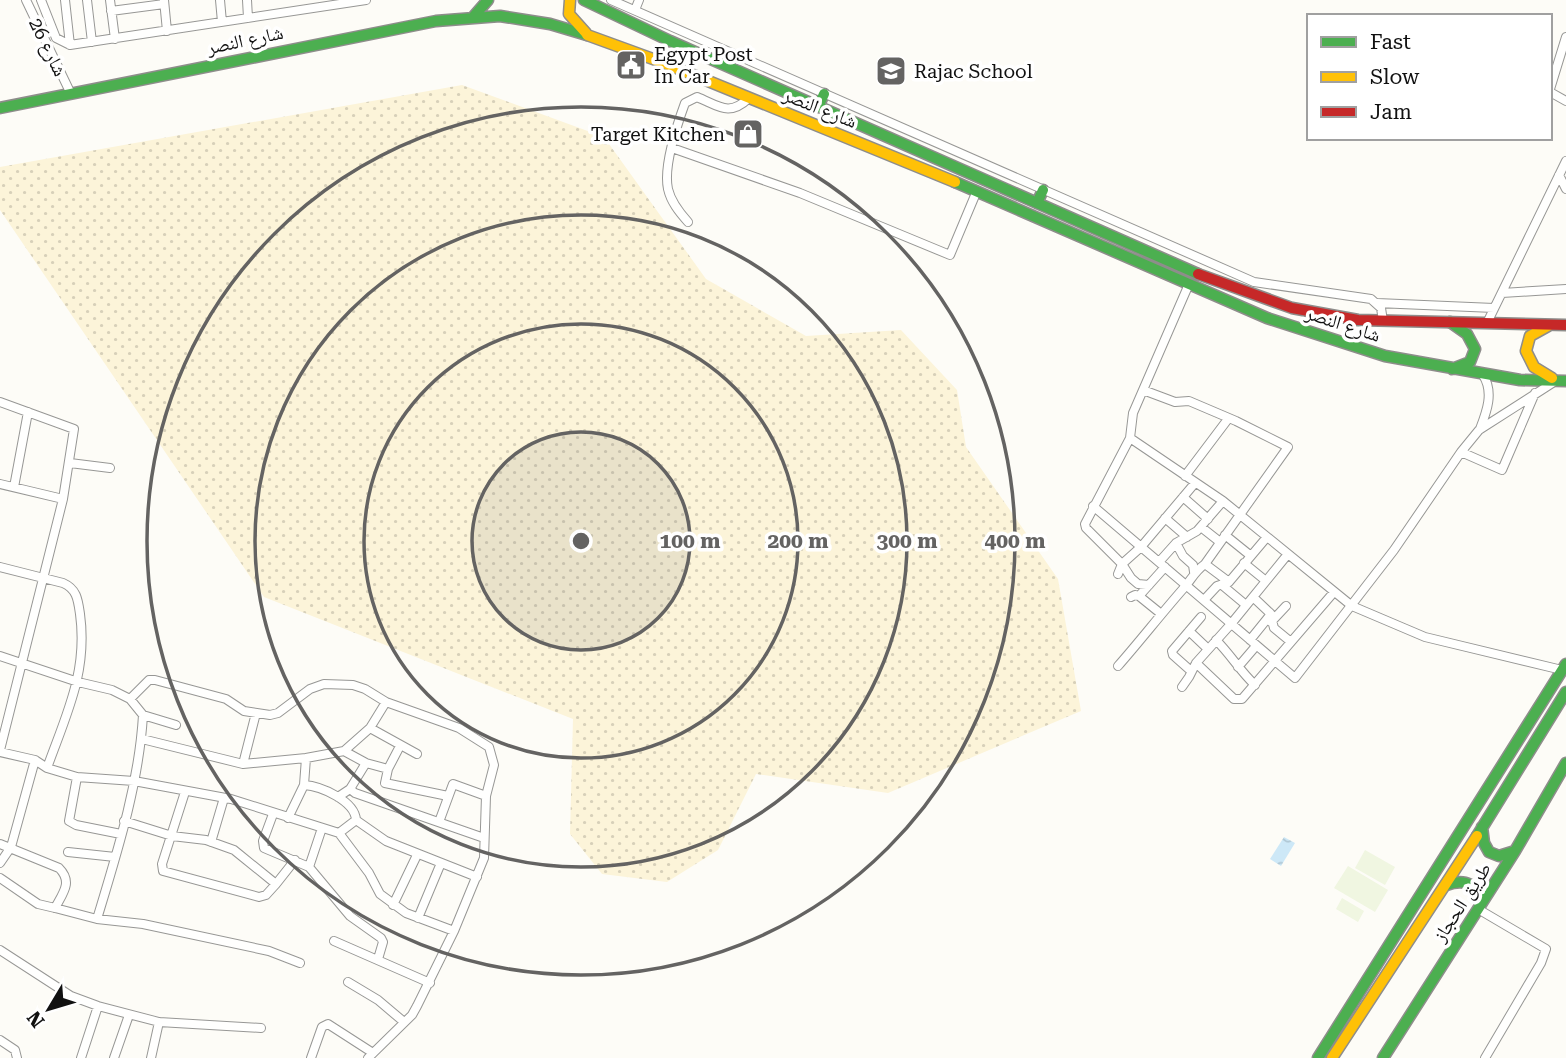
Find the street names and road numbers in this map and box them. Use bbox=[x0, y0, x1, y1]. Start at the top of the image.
street label: شارع 26 bbox=[24, 14, 72, 80]
street label: شارع النصر bbox=[204, 21, 285, 60]
street label: شارع النصر bbox=[779, 82, 860, 133]
street label: شارع النصر bbox=[1302, 301, 1383, 347]
street label: طريق الحجاز bbox=[1427, 858, 1496, 947]

